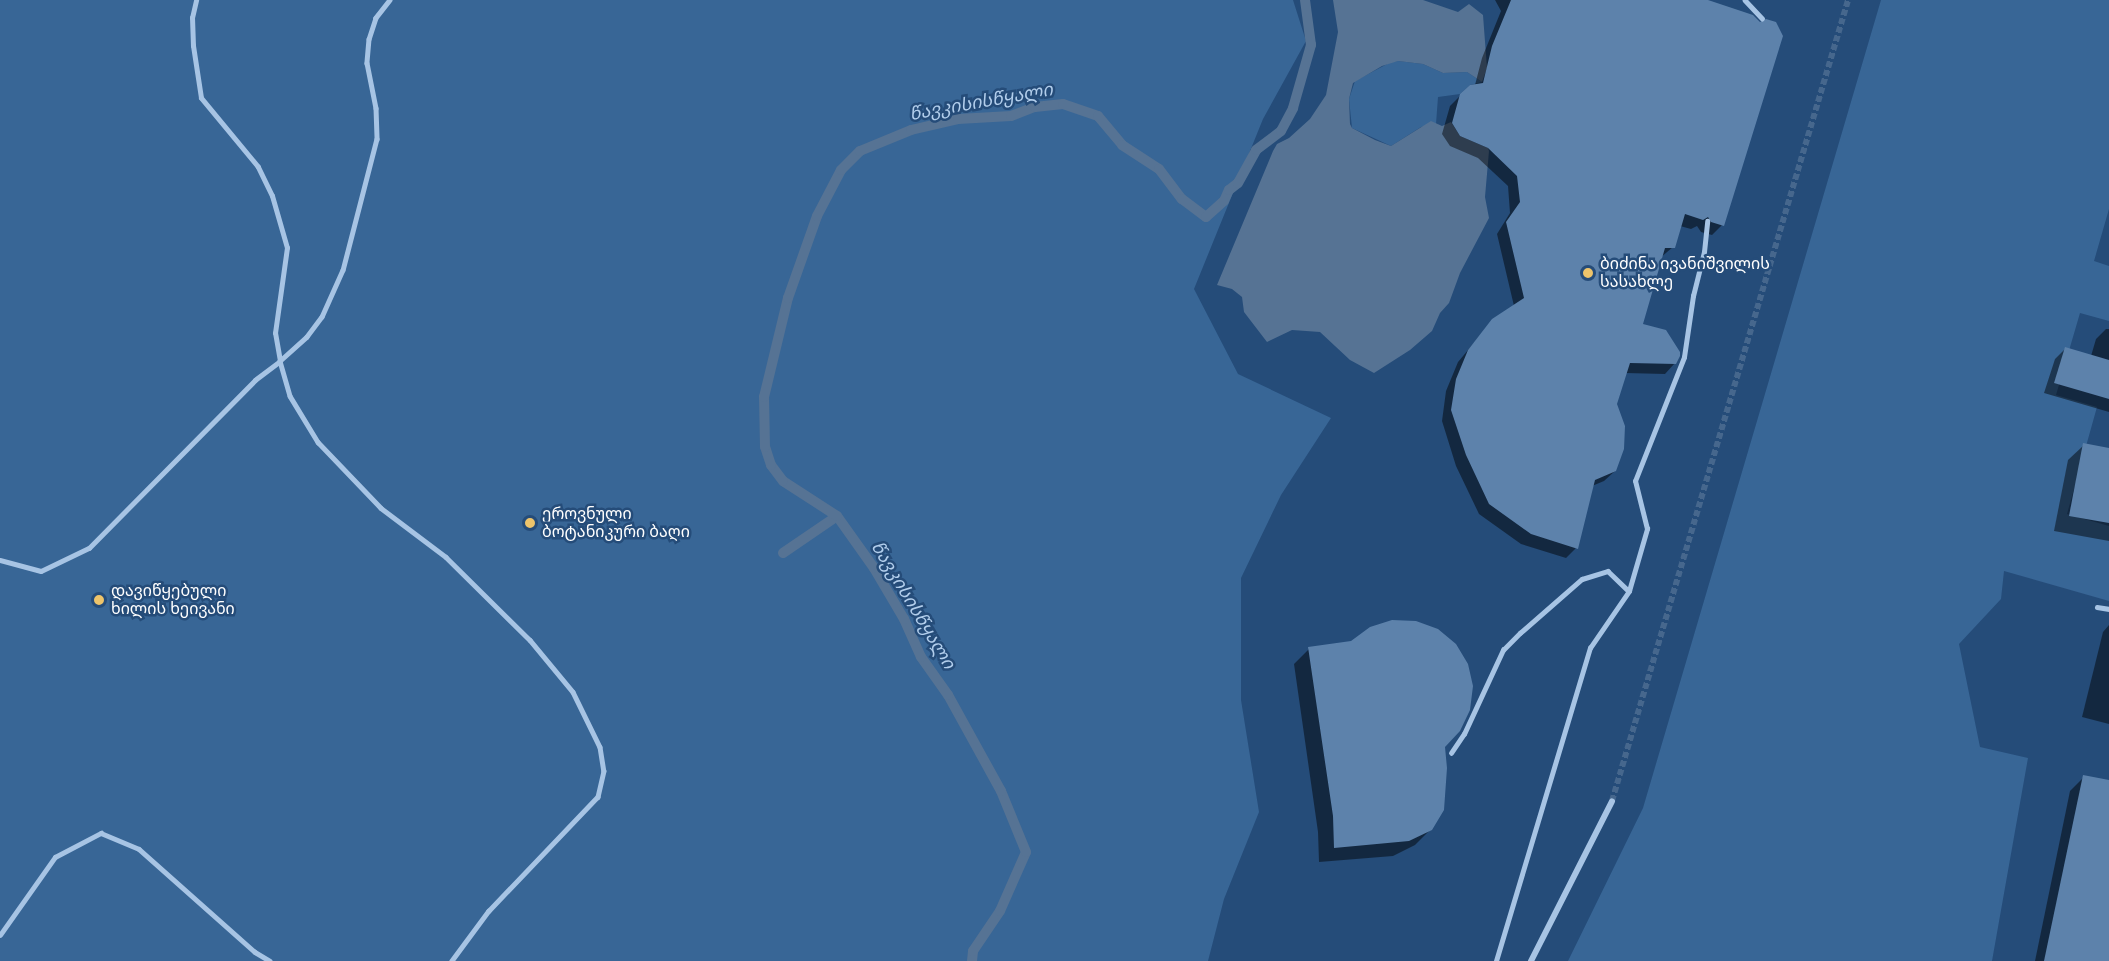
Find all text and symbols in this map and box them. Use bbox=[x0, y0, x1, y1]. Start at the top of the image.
water label: წავკისისწყალი bbox=[908, 79, 1054, 125]
place label: ბიძინა ივანიშვილის სასახლე bbox=[1600, 254, 1770, 292]
marker: ბიძინა ივანიშვილის სასახლე bbox=[1581, 266, 1595, 280]
place label: ეროვნული ბოტანიკური ბაღი bbox=[542, 504, 690, 542]
marker: ეროვნული ბოტანიკური ბაღი bbox=[523, 516, 537, 530]
water label: წავკისისწყალი bbox=[866, 537, 960, 673]
place label: დავიწყებული ხილის ხეივანი bbox=[111, 581, 235, 619]
marker: დავიწყებული ხილის ხეივანი bbox=[92, 593, 106, 607]

